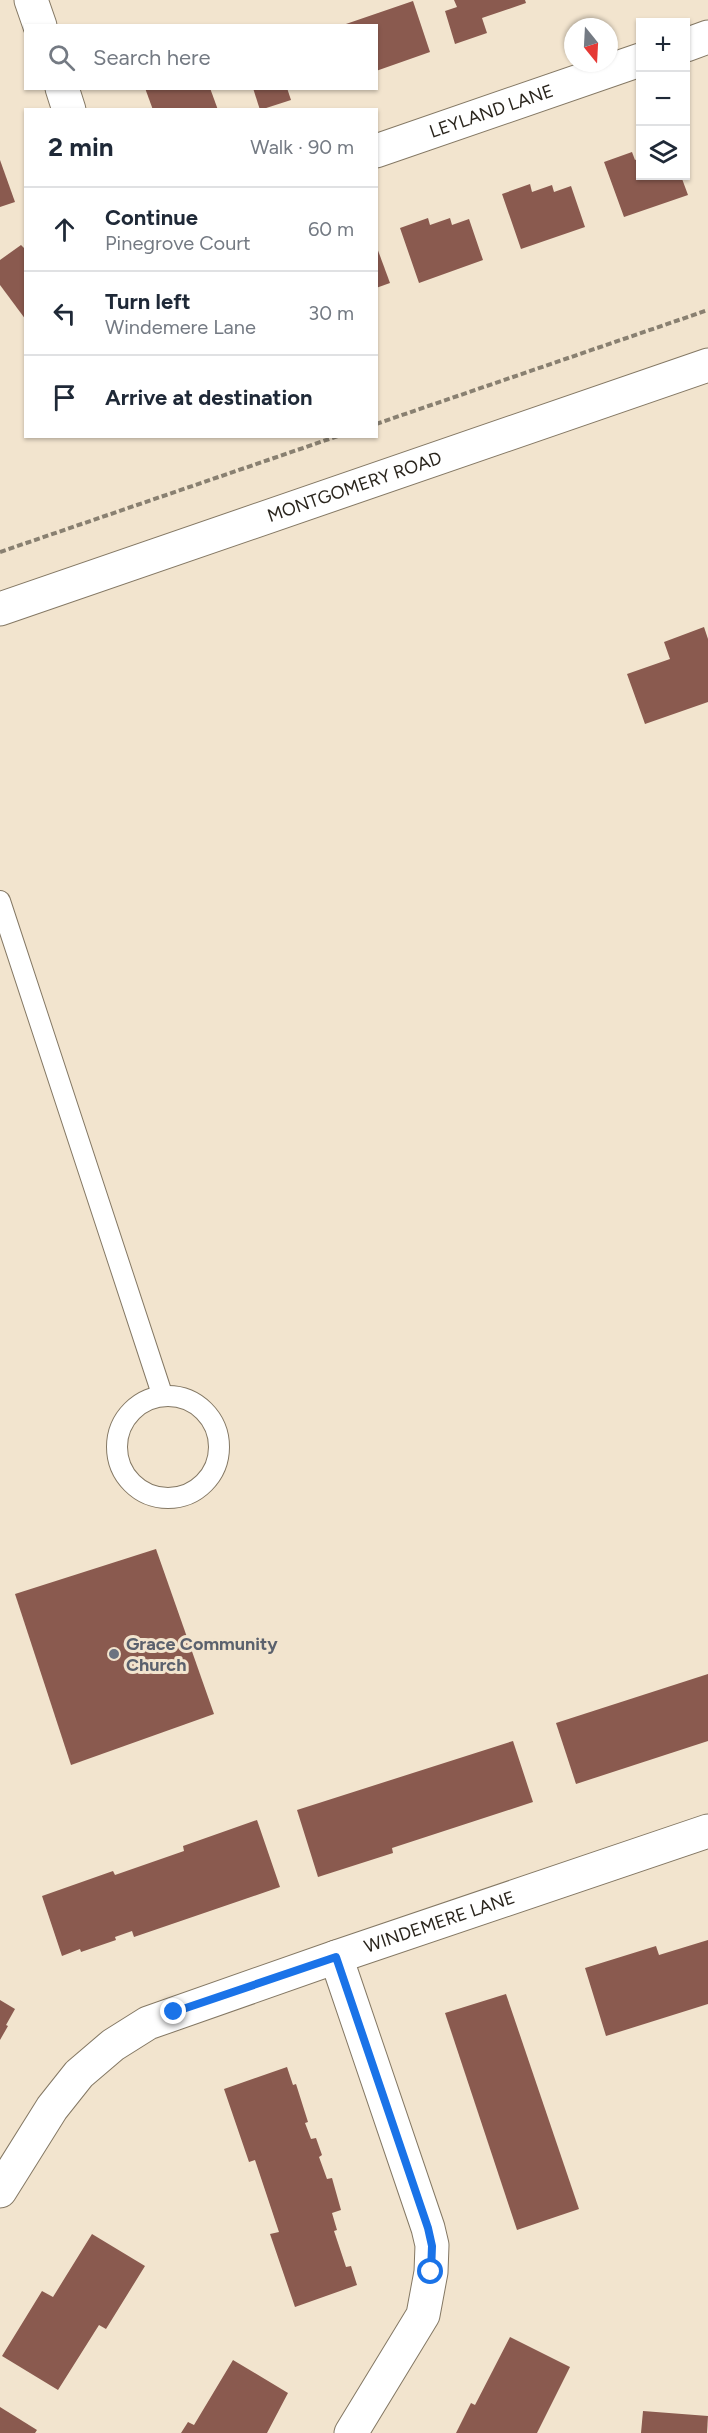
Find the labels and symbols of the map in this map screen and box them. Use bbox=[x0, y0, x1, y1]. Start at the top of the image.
north arrow bbox=[564, 18, 618, 72]
street label: LEYLAND LANE bbox=[427, 80, 556, 143]
street label: MONTGOMERY ROAD bbox=[264, 447, 445, 527]
place label: Grace Community Church bbox=[126, 1633, 278, 1676]
marker: Grace Community Church bbox=[107, 1647, 121, 1661]
street label: WINDEMERE LANE bbox=[361, 1886, 518, 1958]
route end bbox=[160, 1998, 186, 2024]
route start bbox=[417, 2258, 443, 2284]

